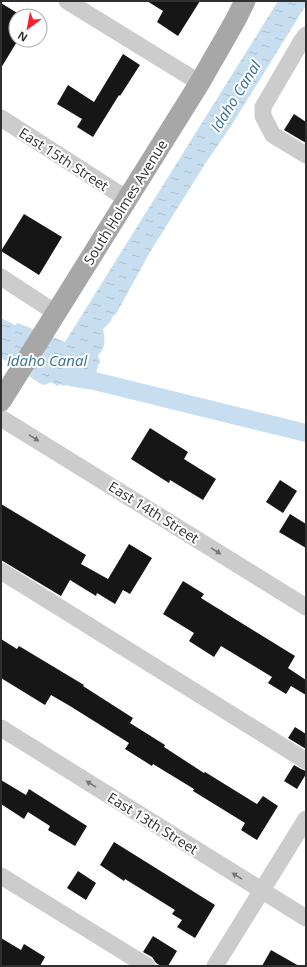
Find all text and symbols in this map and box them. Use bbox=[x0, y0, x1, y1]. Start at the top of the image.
north arrow bbox=[8, 8, 48, 48]
text: N bbox=[15, 28, 30, 46]
water label: Idaho Canal bbox=[205, 56, 265, 135]
street label: East 15th Street bbox=[16, 123, 112, 195]
street label: South Holmes Avenue bbox=[79, 136, 171, 268]
water label: Idaho Canal bbox=[7, 350, 88, 370]
one-way arrow bbox=[29, 434, 39, 442]
street label: East 14th Street bbox=[105, 477, 203, 547]
one-way arrow bbox=[211, 547, 221, 555]
one-way arrow bbox=[85, 781, 97, 788]
street label: East 13th Street bbox=[104, 788, 202, 858]
one-way arrow bbox=[231, 872, 243, 879]

